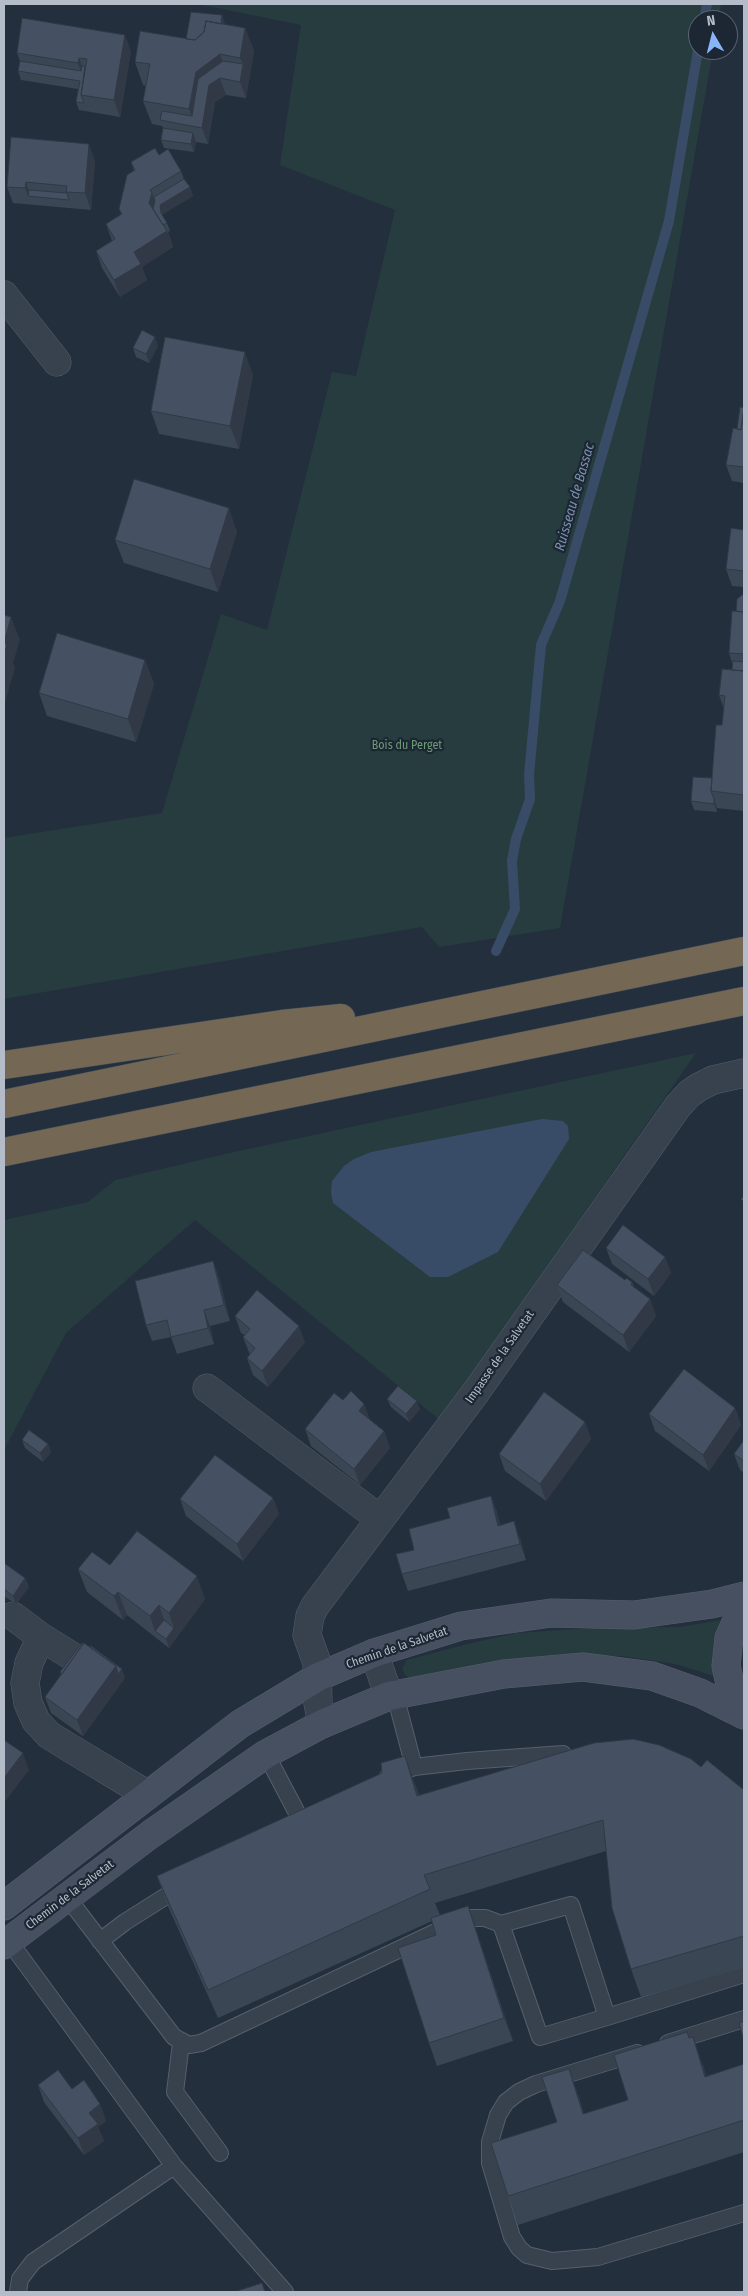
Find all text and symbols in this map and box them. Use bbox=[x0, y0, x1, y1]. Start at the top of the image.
north arrow bbox=[688, 10, 738, 60]
text: N bbox=[706, 12, 716, 30]
water label: Ruisseau de Bassac bbox=[552, 441, 598, 553]
park label: Bois du Perget bbox=[372, 739, 442, 753]
street label: Impasse de la Salvetat bbox=[463, 1308, 537, 1406]
street label: Chemin de la Salvetat bbox=[344, 1624, 450, 1672]
street label: Chemin de la Salvetat bbox=[23, 1857, 117, 1933]

